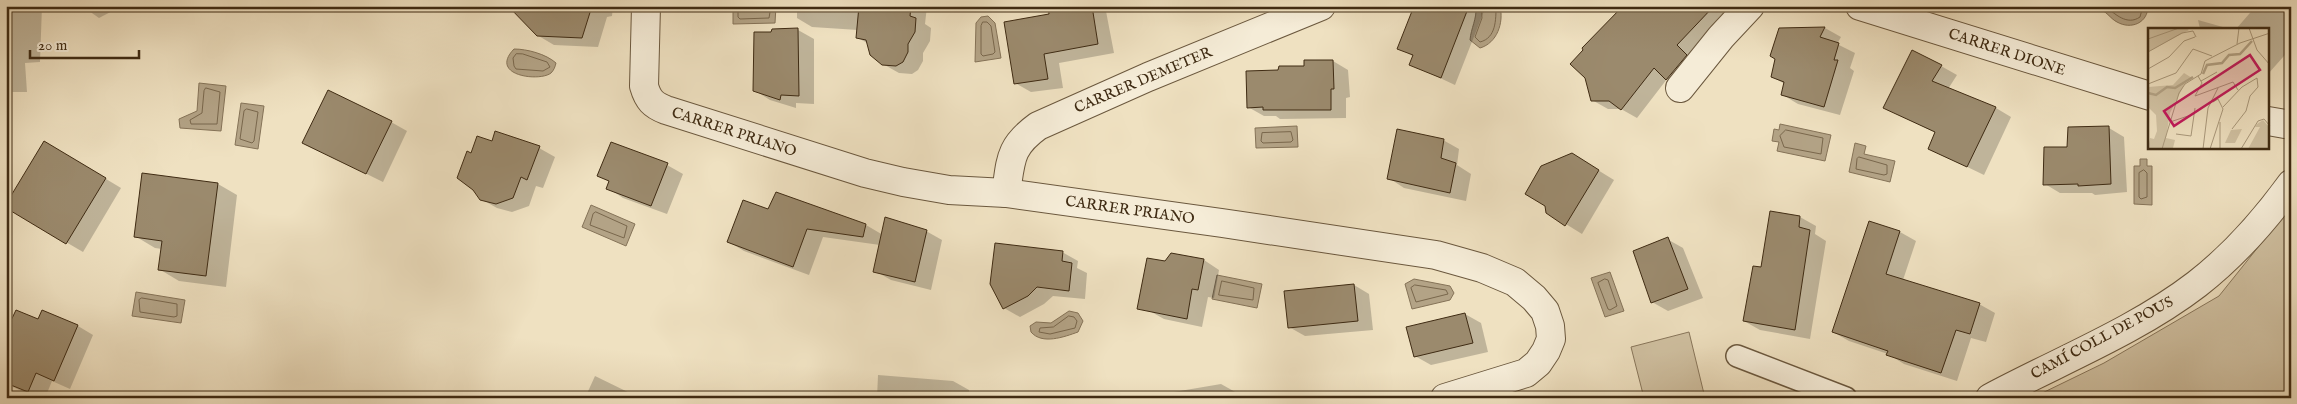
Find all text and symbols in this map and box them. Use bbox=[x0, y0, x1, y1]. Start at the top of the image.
street label: CARRER DIONE bbox=[1946, 24, 2068, 80]
scale bar bbox=[30, 28, 139, 60]
inset map bbox=[2148, 28, 2270, 149]
text: 20 m bbox=[38, 36, 68, 55]
street label: CARRER DEMETER bbox=[1071, 42, 1215, 118]
street label: CARRER PRIANO bbox=[669, 103, 799, 161]
street label: CARRER PRIANO bbox=[1064, 192, 1196, 228]
street label: CAMÍ COLL DE POUS bbox=[2027, 292, 2177, 384]

